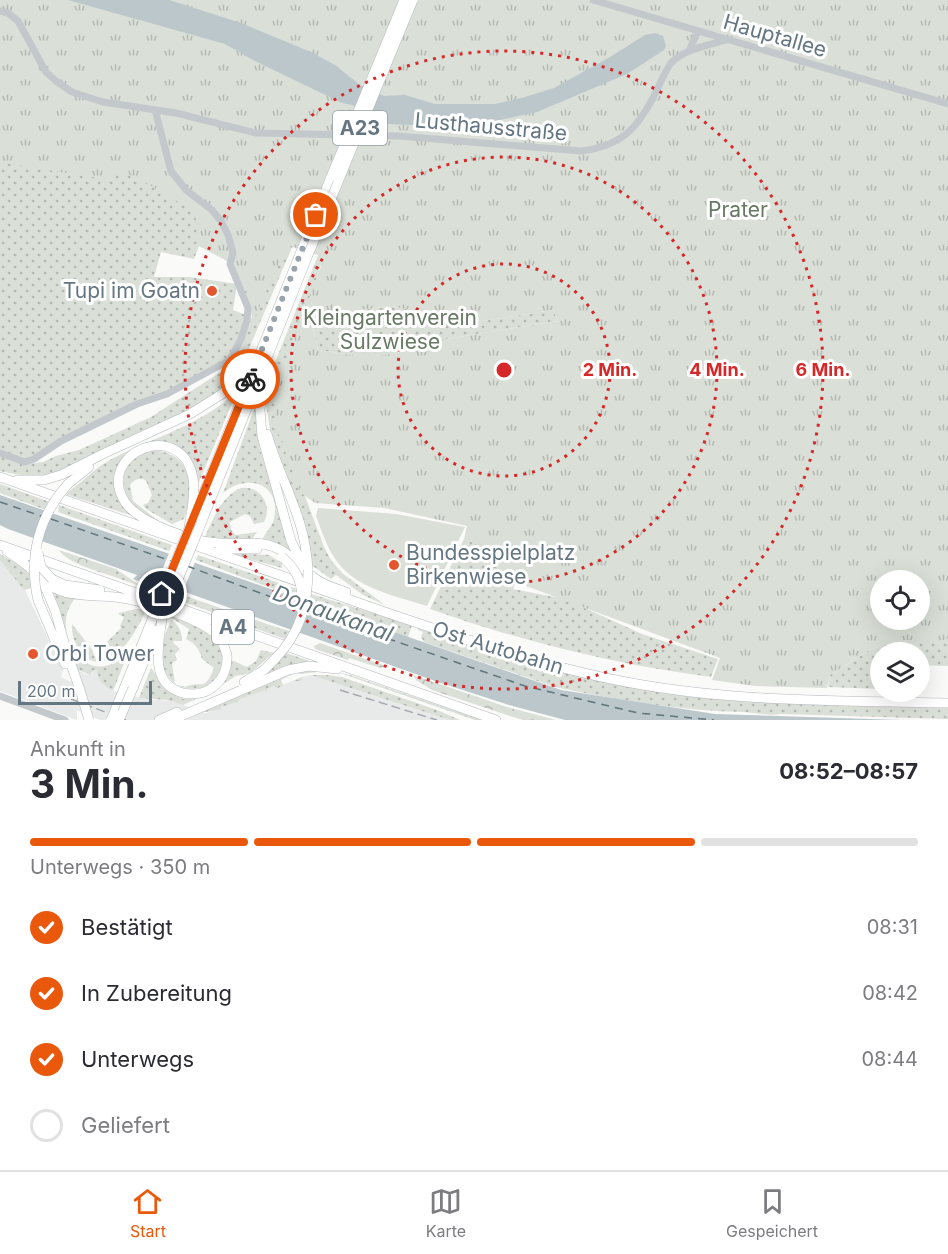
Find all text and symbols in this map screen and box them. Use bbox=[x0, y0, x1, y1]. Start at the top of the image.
street label: Hauptallee bbox=[721, 9, 830, 62]
street label: Lusthausstraße bbox=[414, 107, 568, 146]
road number: A23 bbox=[333, 111, 387, 145]
pin bbox=[290, 189, 341, 240]
park label: Prater bbox=[708, 197, 768, 222]
icon: bag bbox=[299, 198, 332, 231]
place label: Tupi im Goatn bbox=[63, 278, 200, 303]
marker: Tupi im Goatn bbox=[205, 284, 219, 298]
park label: Kleingartenverein Sulzwiese bbox=[303, 305, 477, 354]
courier bbox=[220, 349, 280, 409]
text: 2 Min. bbox=[583, 359, 637, 380]
text: 4 Min. bbox=[689, 359, 745, 380]
text: 6 Min. bbox=[796, 359, 850, 380]
centre of rings bbox=[494, 360, 514, 380]
icon: bike bbox=[234, 363, 267, 396]
place label: Bundesspielplatz Birkenwiese bbox=[406, 540, 575, 589]
marker: Bundesspielplatz Birkenwiese bbox=[387, 558, 401, 572]
pin bbox=[136, 568, 187, 619]
map controls bbox=[870, 570, 930, 702]
button: locate bbox=[870, 570, 930, 630]
icon: home bbox=[145, 577, 178, 610]
water label: Donaukanal bbox=[270, 579, 397, 647]
road number: A4 bbox=[212, 610, 254, 644]
street label: Ost Autobahn bbox=[430, 616, 567, 679]
place label: Orbi Tower bbox=[45, 641, 154, 666]
button: layers bbox=[870, 642, 930, 702]
marker: Orbi Tower bbox=[26, 647, 40, 661]
scale bar bbox=[18, 678, 152, 706]
text: 200 m bbox=[27, 681, 75, 701]
text: Ankunft in bbox=[30, 737, 126, 761]
text: 08:52–08:57 bbox=[779, 758, 918, 784]
text: 3 Min. bbox=[30, 760, 149, 807]
text: Unterwegs · 350 m bbox=[30, 855, 210, 879]
icon: check bbox=[30, 911, 63, 944]
text: Bestätigt bbox=[81, 914, 173, 940]
text: 08:31 bbox=[867, 915, 918, 939]
icon: check bbox=[30, 977, 63, 1010]
text: In Zubereitung bbox=[81, 980, 232, 1006]
text: 08:42 bbox=[862, 981, 918, 1005]
icon: check bbox=[30, 1043, 63, 1076]
text: Unterwegs bbox=[81, 1046, 194, 1072]
text: 08:44 bbox=[861, 1047, 918, 1071]
text: Geliefert bbox=[81, 1112, 170, 1138]
tab: Start bbox=[130, 1185, 166, 1241]
tab: Karte bbox=[426, 1185, 466, 1241]
tab: Gespeichert bbox=[726, 1185, 818, 1241]

